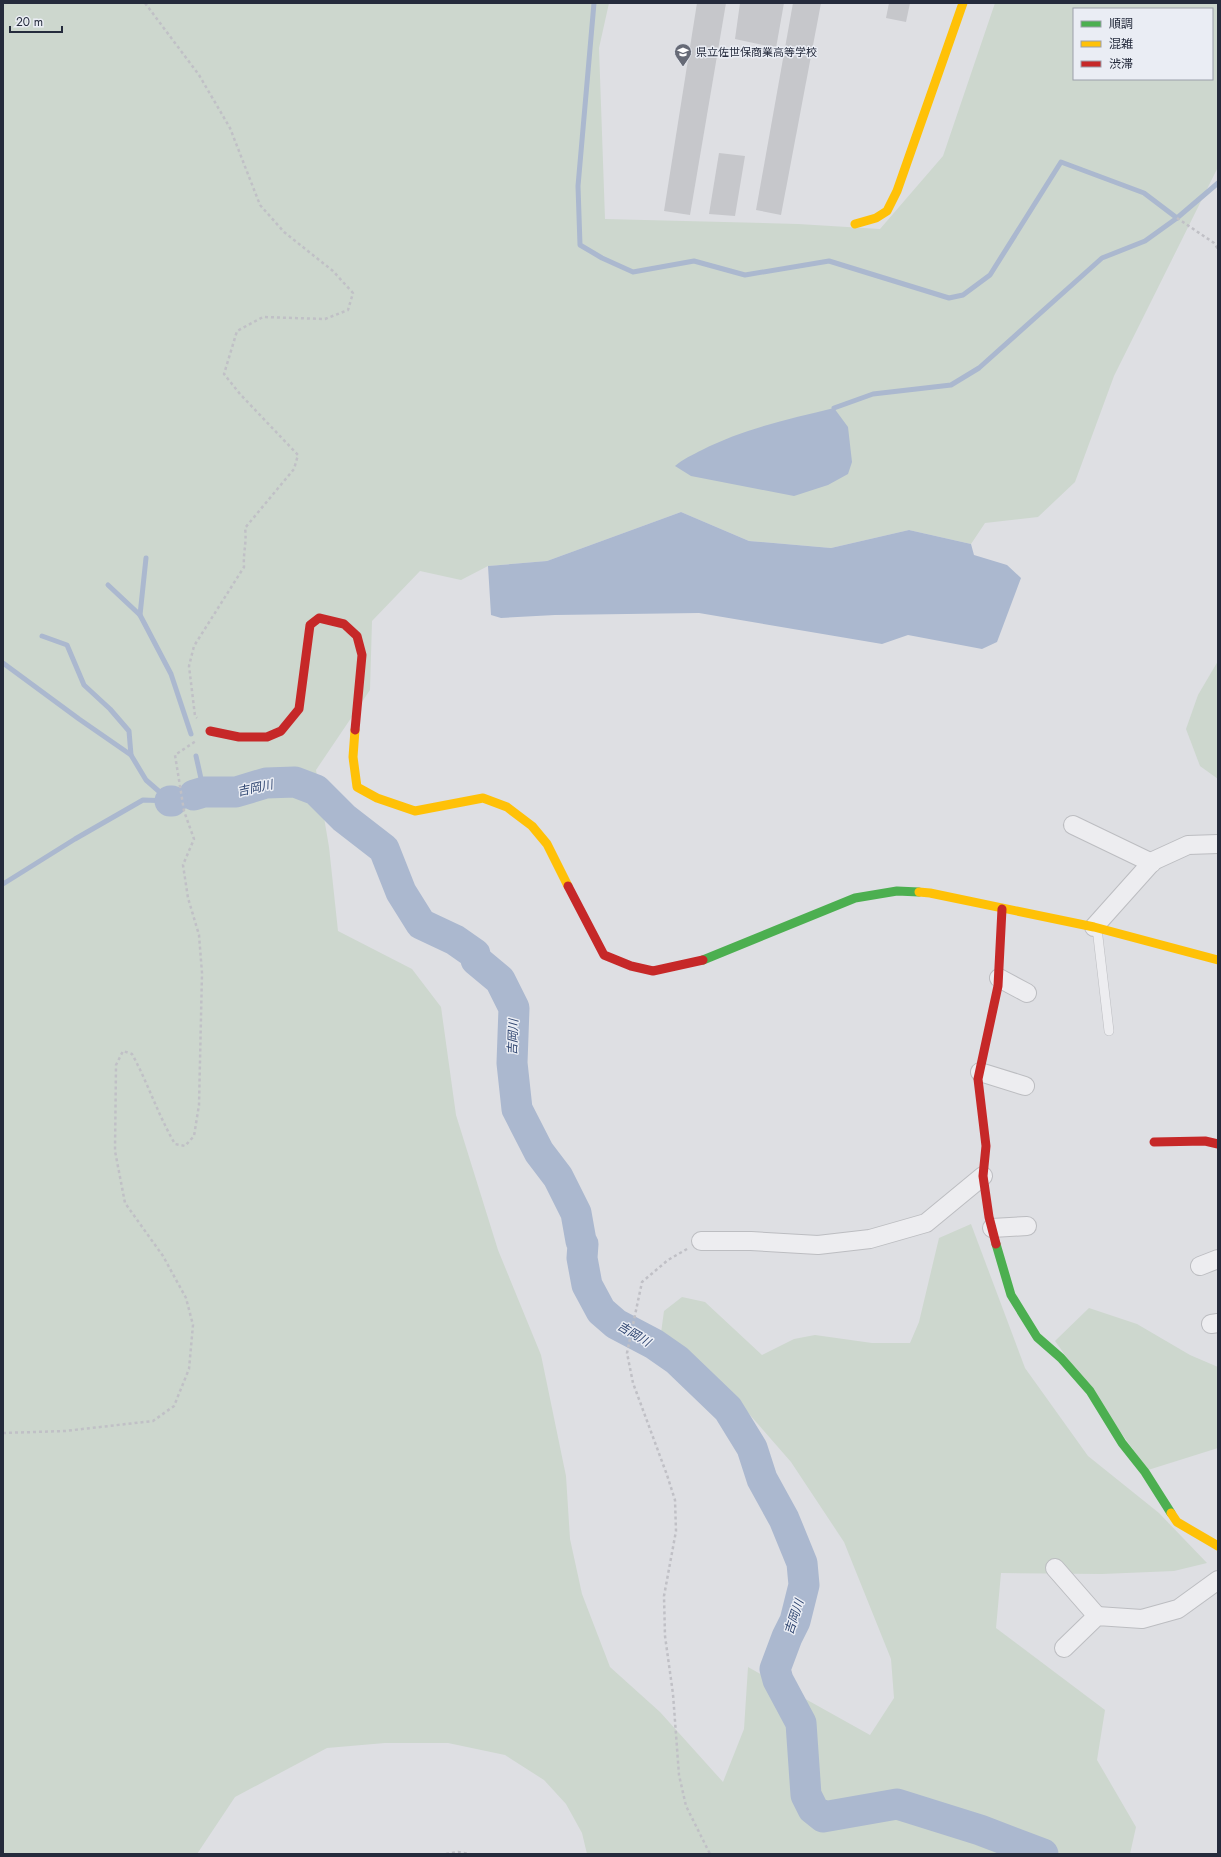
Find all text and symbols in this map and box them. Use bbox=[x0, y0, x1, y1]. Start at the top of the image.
scale bar bbox=[10, 8, 62, 34]
legend bbox=[1073, 8, 1213, 80]
text: 20 m bbox=[16, 13, 43, 31]
text: 順調 bbox=[1109, 15, 1133, 33]
text: 混雑 bbox=[1109, 35, 1133, 53]
school or university icon: 県立佐世保商業高等学校 bbox=[673, 42, 693, 67]
place label: 県立佐世保商業高等学校 bbox=[696, 44, 817, 60]
text: 渋滞 bbox=[1109, 55, 1133, 73]
water label: 吉岡川 bbox=[236, 775, 276, 801]
water label: 吉岡川 bbox=[503, 1017, 523, 1055]
water label: 吉岡川 bbox=[614, 1317, 656, 1352]
water label: 吉岡川 bbox=[780, 1595, 809, 1637]

